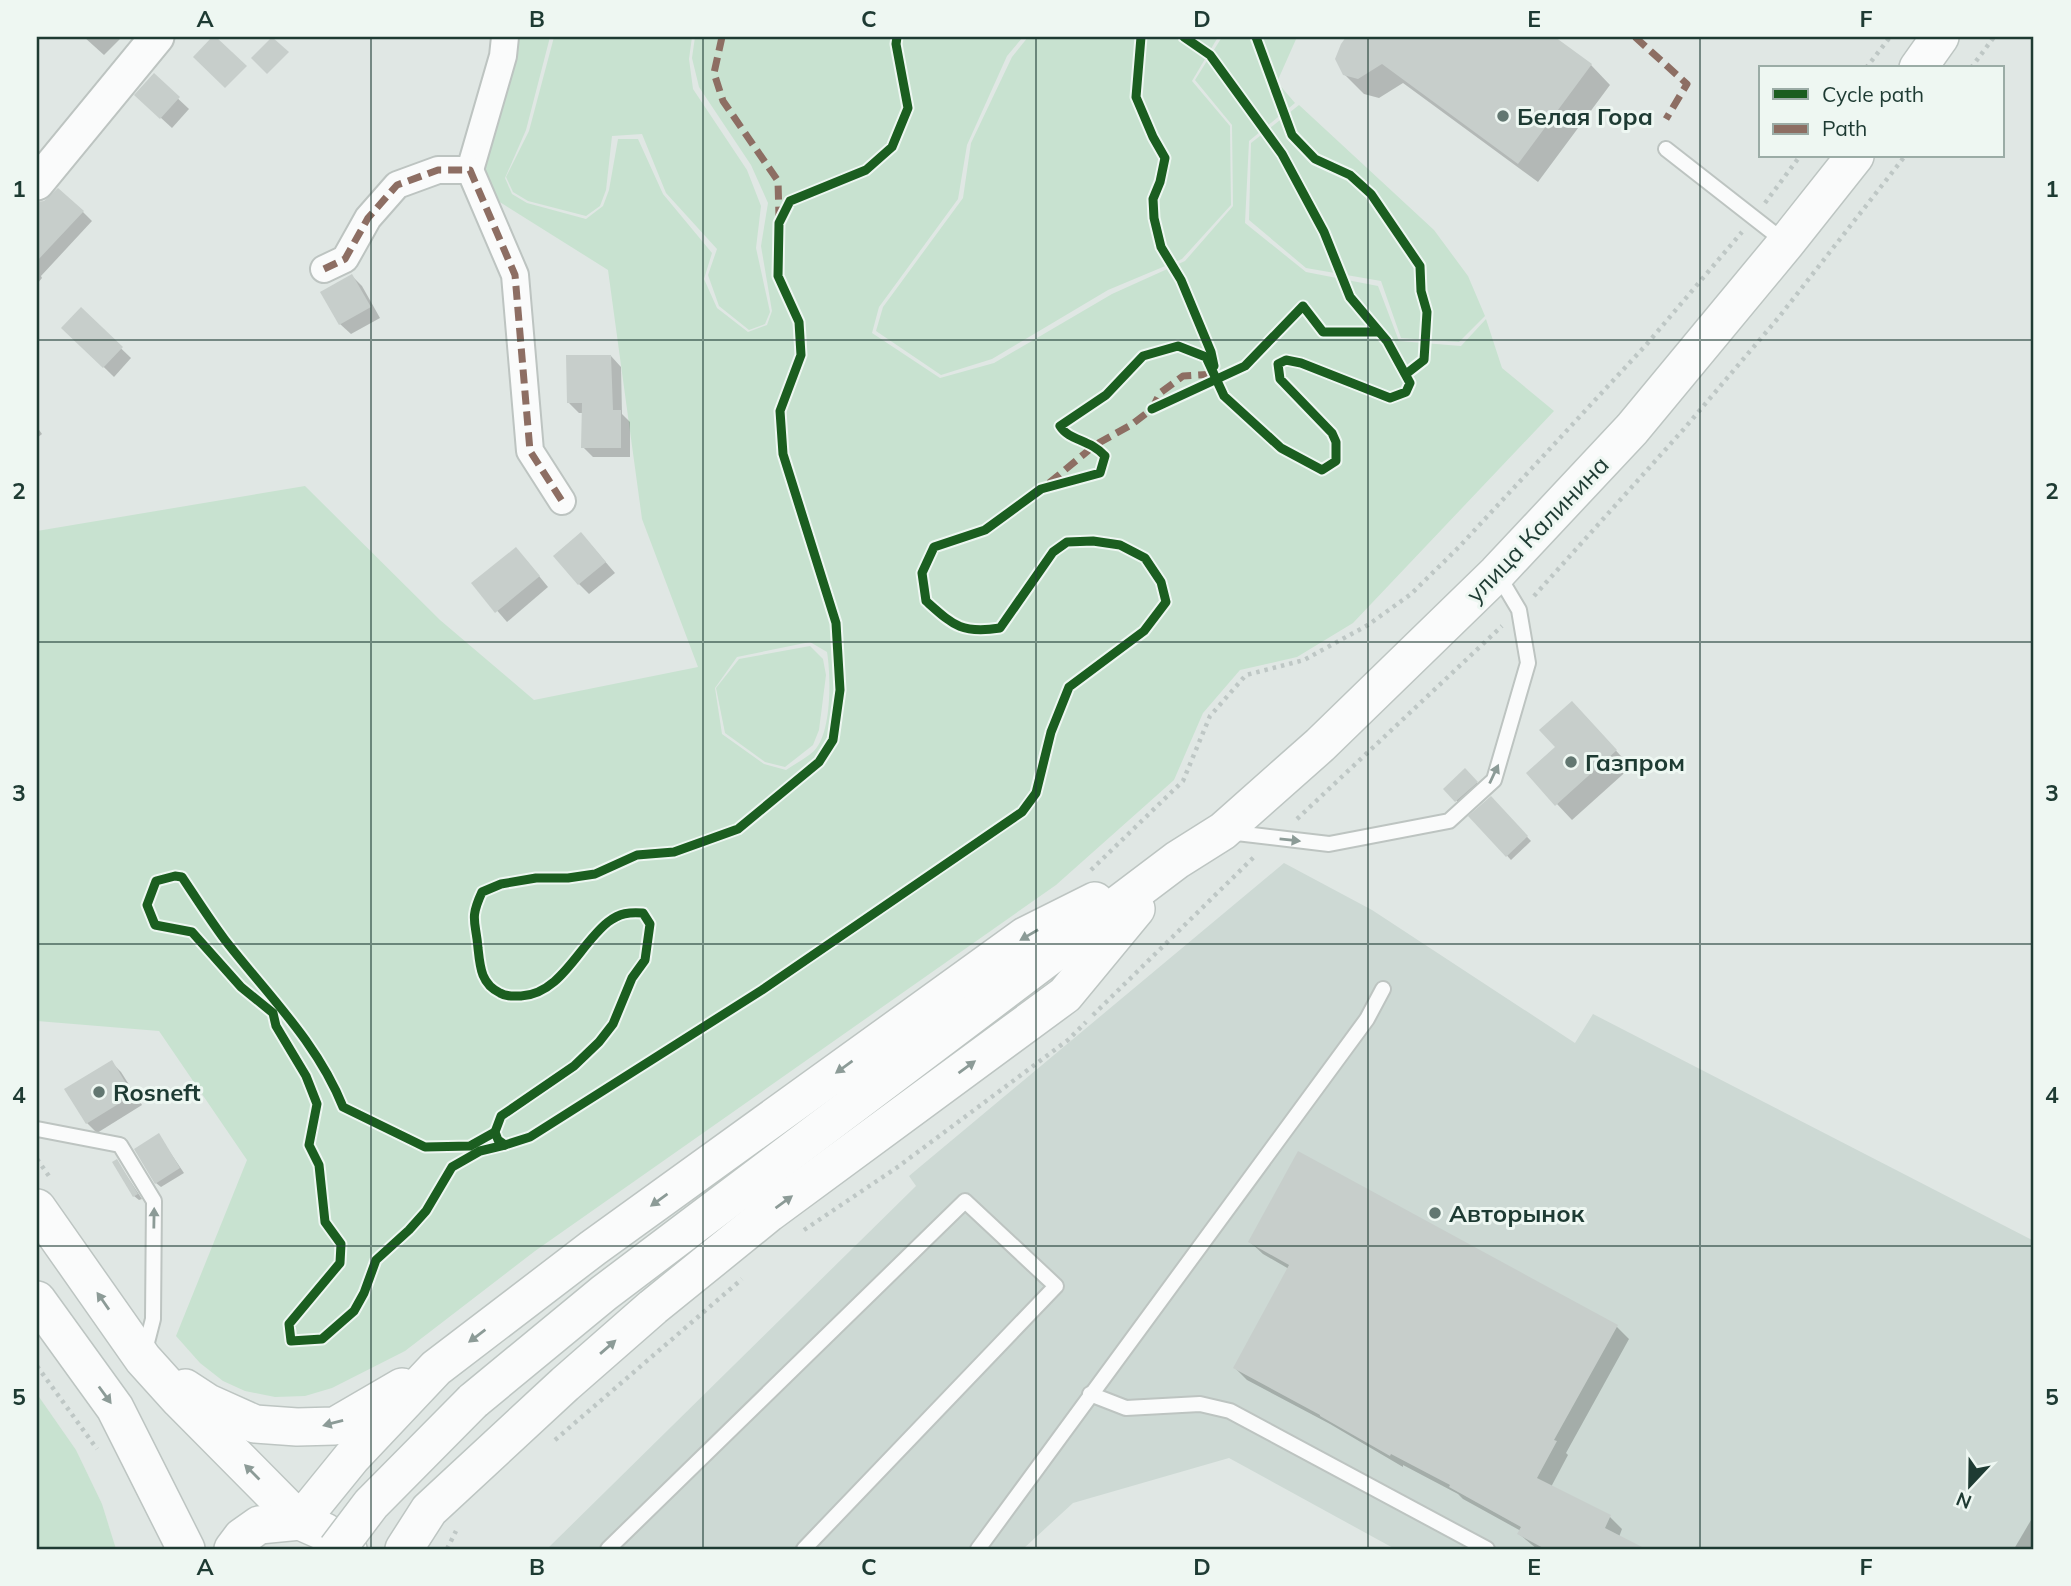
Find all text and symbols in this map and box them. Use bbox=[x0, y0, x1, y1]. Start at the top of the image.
text: A bbox=[196, 4, 214, 33]
text: B bbox=[529, 4, 545, 33]
text: C bbox=[861, 4, 877, 33]
text: D bbox=[1193, 4, 1211, 33]
text: E bbox=[1527, 4, 1541, 33]
text: F bbox=[1859, 4, 1873, 33]
legend bbox=[1759, 66, 2004, 158]
text: Cycle path bbox=[1822, 81, 1924, 107]
place label: Белая Гора bbox=[1517, 101, 1653, 131]
marker: Белая Гора bbox=[1495, 108, 1511, 124]
text: Path bbox=[1822, 115, 1867, 141]
text: 1 bbox=[12, 174, 26, 203]
text: 1 bbox=[2045, 174, 2059, 203]
street label: улица Калинина bbox=[1459, 449, 1615, 609]
text: 2 bbox=[12, 476, 26, 505]
text: 2 bbox=[2045, 476, 2059, 505]
place label: Газпром bbox=[1585, 747, 1685, 777]
marker: Газпром bbox=[1563, 754, 1579, 770]
one-way arrow bbox=[1488, 764, 1500, 784]
text: 3 bbox=[12, 778, 26, 807]
text: 3 bbox=[2045, 778, 2059, 807]
one-way arrow bbox=[1280, 835, 1302, 846]
one-way arrow bbox=[1019, 929, 1039, 941]
one-way arrow bbox=[835, 1060, 853, 1074]
one-way arrow bbox=[958, 1061, 976, 1075]
place label: Rosneft bbox=[113, 1077, 201, 1107]
text: 4 bbox=[12, 1080, 26, 1109]
text: 4 bbox=[2045, 1080, 2059, 1109]
marker: Rosneft bbox=[91, 1084, 107, 1100]
one-way arrow bbox=[650, 1193, 668, 1207]
one-way arrow bbox=[775, 1195, 793, 1209]
place label: Авторынок bbox=[1449, 1198, 1585, 1228]
marker: Авторынок bbox=[1427, 1205, 1443, 1221]
one-way arrow bbox=[148, 1207, 160, 1229]
one-way arrow bbox=[96, 1292, 110, 1310]
one-way arrow bbox=[468, 1329, 486, 1343]
one-way arrow bbox=[599, 1339, 617, 1355]
text: 5 bbox=[12, 1382, 26, 1411]
text: 5 bbox=[2045, 1382, 2059, 1411]
one-way arrow bbox=[98, 1386, 112, 1404]
one-way arrow bbox=[322, 1418, 344, 1429]
north arrow bbox=[1934, 1450, 2004, 1520]
one-way arrow bbox=[243, 1464, 260, 1481]
text: N bbox=[1952, 1487, 1975, 1515]
text: A bbox=[196, 1552, 214, 1581]
text: B bbox=[529, 1552, 545, 1581]
text: C bbox=[861, 1552, 877, 1581]
text: D bbox=[1193, 1552, 1211, 1581]
text: E bbox=[1527, 1552, 1541, 1581]
text: F bbox=[1859, 1552, 1873, 1581]

